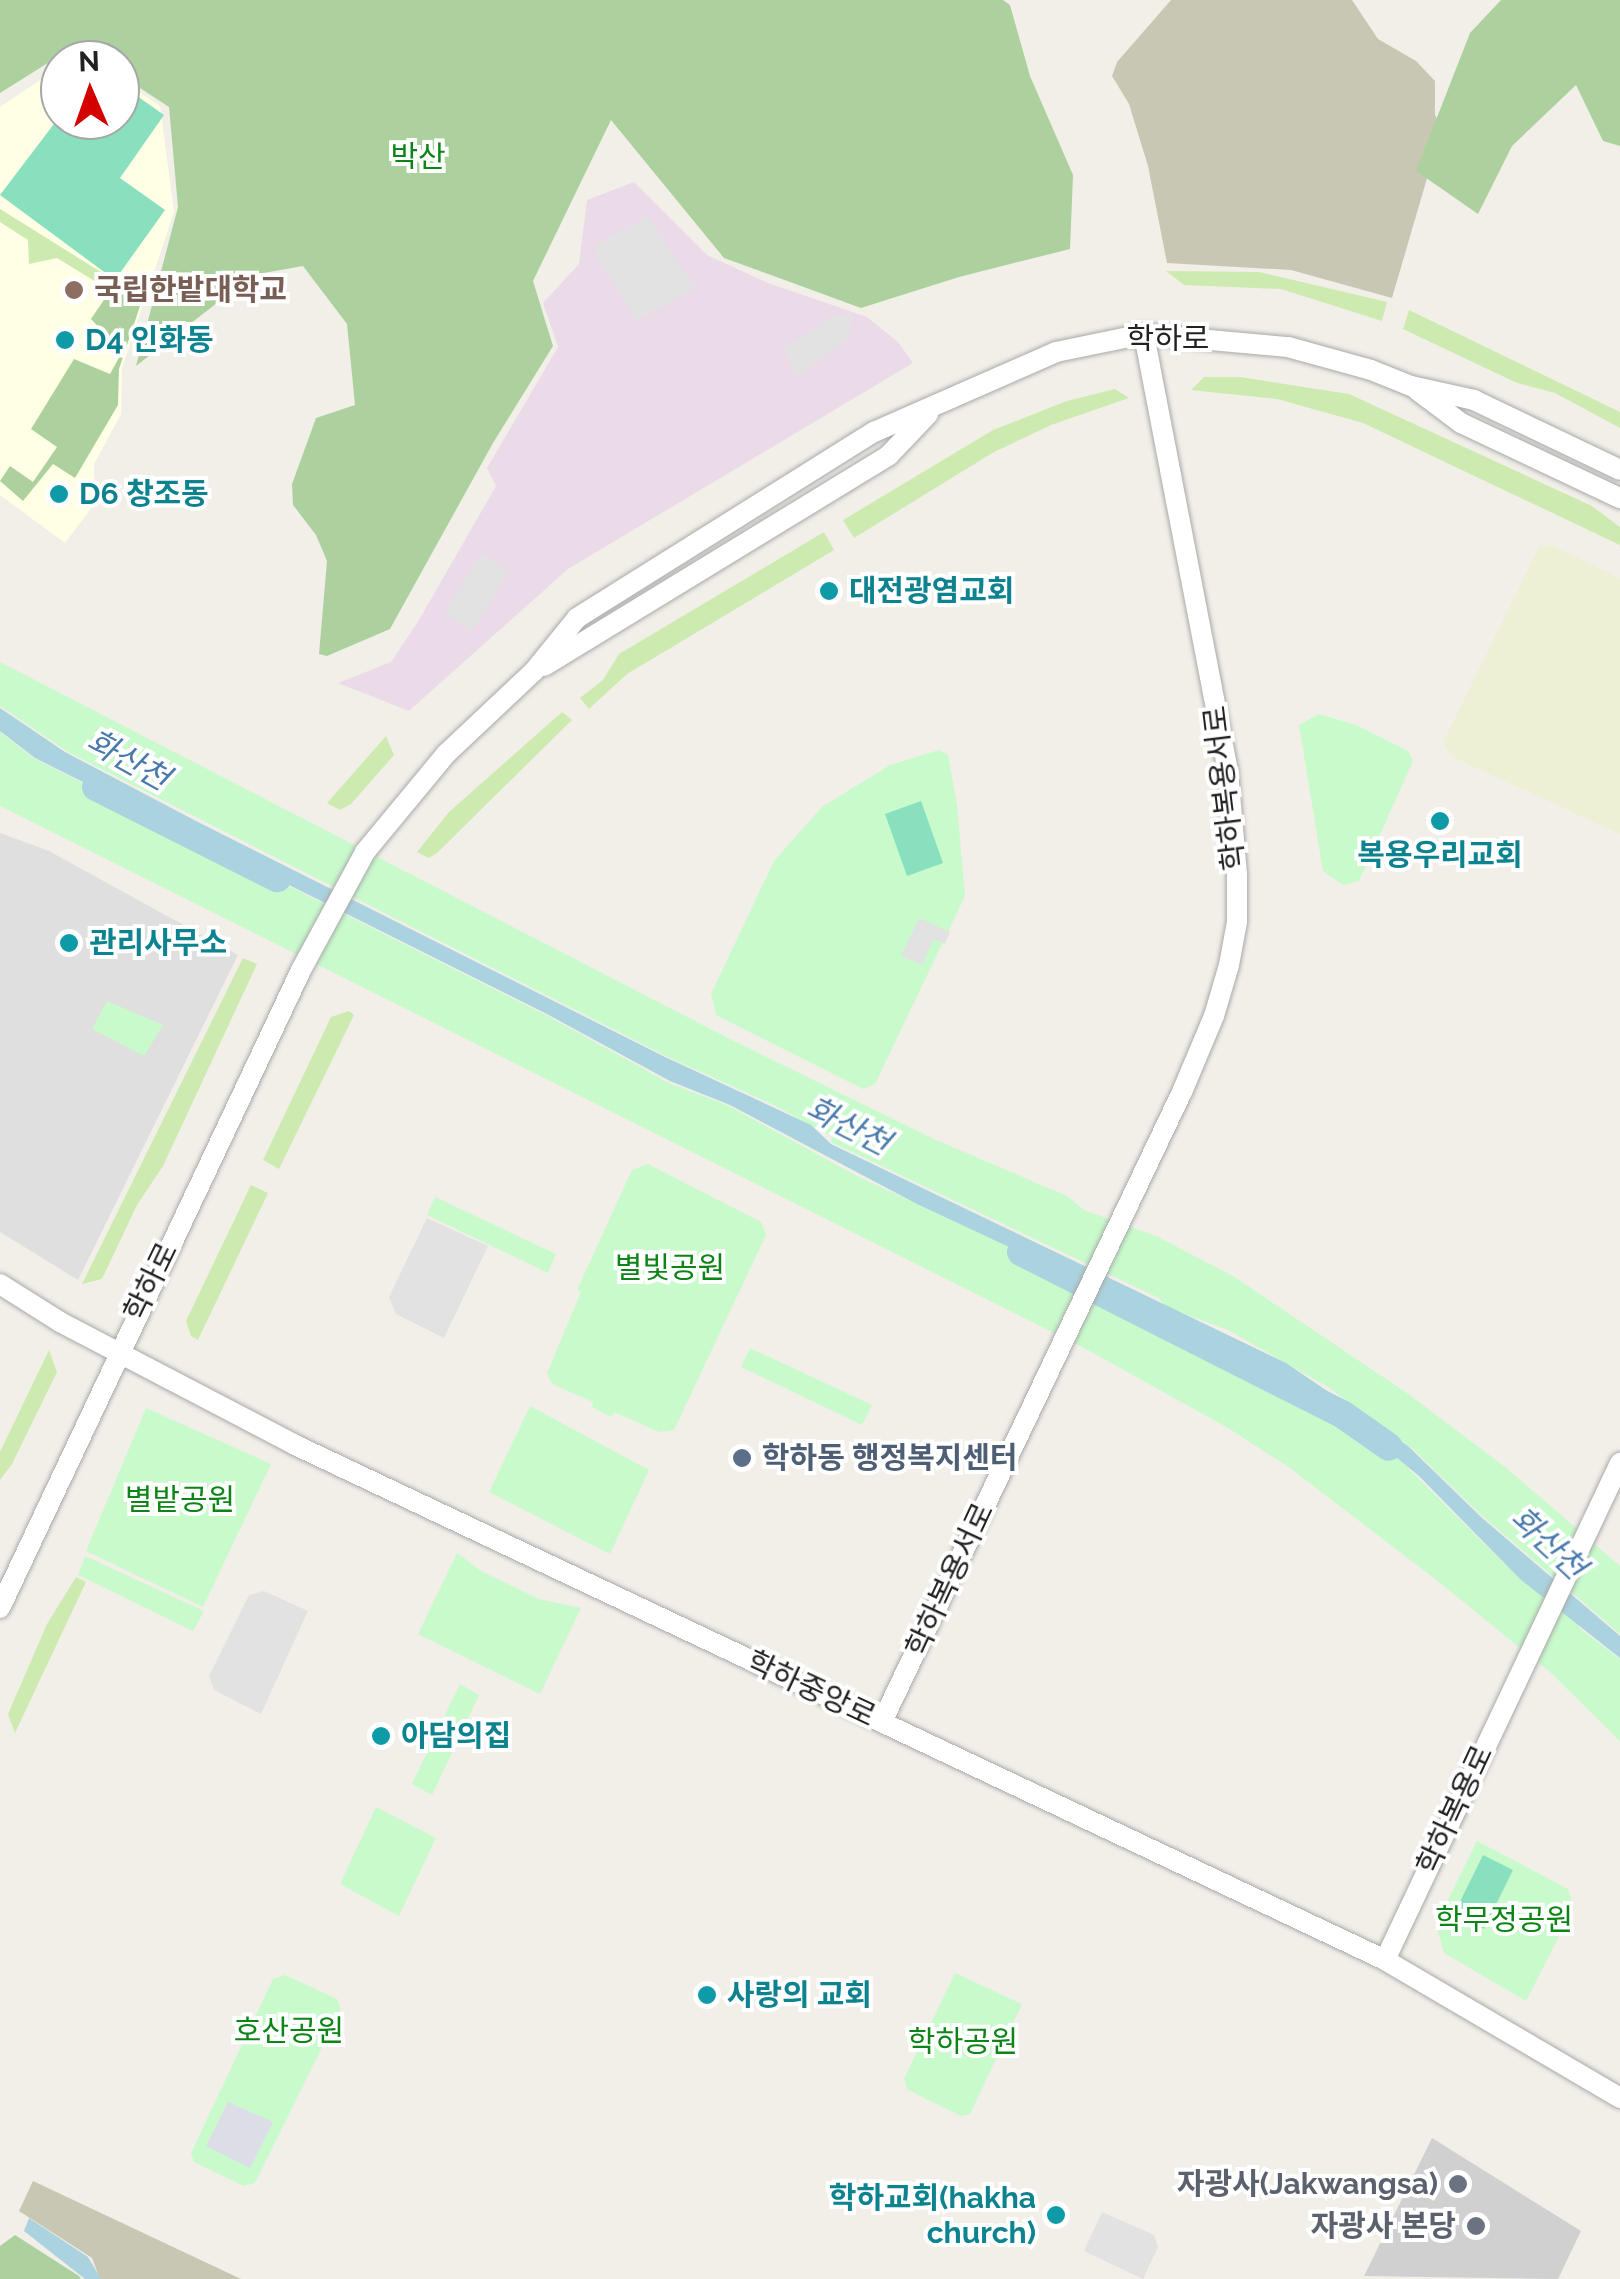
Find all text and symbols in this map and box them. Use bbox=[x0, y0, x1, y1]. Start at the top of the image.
north arrow bbox=[40, 40, 140, 140]
text: N bbox=[78, 45, 100, 78]
park label: 박산 bbox=[390, 139, 446, 175]
place label: 국립한밭대학교 bbox=[94, 272, 287, 308]
marker: 국립한밭대학교 bbox=[63, 279, 85, 301]
street label: 학하로 bbox=[1127, 321, 1209, 357]
place label: D4 인화동 bbox=[85, 322, 214, 358]
marker: D4 인화동 bbox=[54, 329, 76, 351]
place label: D6 창조동 bbox=[79, 476, 209, 512]
marker: D6 창조동 bbox=[48, 483, 70, 505]
place label: 대전광염교회 bbox=[849, 573, 1015, 609]
marker: 대전광염교회 bbox=[818, 580, 840, 602]
street label: 학하복용서로 bbox=[1197, 704, 1253, 872]
water label: 화산천 bbox=[80, 722, 176, 798]
marker: 복용우리교회 bbox=[1429, 810, 1451, 832]
place label: 복용우리교회 bbox=[1357, 837, 1523, 873]
place label: 관리사무소 bbox=[89, 925, 227, 961]
marker: 관리사무소 bbox=[58, 932, 80, 954]
water label: 화산천 bbox=[800, 1089, 896, 1163]
street label: 학하로 bbox=[117, 1237, 185, 1327]
park label: 별빛공원 bbox=[615, 1250, 725, 1286]
place label: 학하동 행정복지센터 bbox=[762, 1440, 1018, 1476]
marker: 학하동 행정복지센터 bbox=[731, 1447, 753, 1469]
park label: 별밭공원 bbox=[125, 1482, 235, 1518]
street label: 학하복용서로 bbox=[899, 1497, 1001, 1663]
water label: 화산천 bbox=[1503, 1499, 1593, 1587]
street label: 학하중앙로 bbox=[741, 1644, 881, 1734]
place label: 아담의집 bbox=[401, 1718, 511, 1754]
marker: 아담의집 bbox=[370, 1725, 392, 1747]
street label: 학하복용로 bbox=[1410, 1740, 1500, 1880]
park label: 학무정공원 bbox=[1435, 1902, 1573, 1938]
place label: 사랑의 교회 bbox=[727, 1977, 872, 2013]
marker: 사랑의 교회 bbox=[696, 1984, 718, 2006]
park label: 호산공원 bbox=[234, 2013, 344, 2049]
park label: 학하공원 bbox=[908, 2024, 1018, 2060]
place label: 자광사(Jakwangsa) bbox=[1177, 2166, 1438, 2202]
marker: 자광사(Jakwangsa) bbox=[1447, 2173, 1469, 2195]
place label: 학하교회(hakha church) bbox=[829, 2180, 1036, 2250]
marker: 학하교회(hakha church) bbox=[1045, 2204, 1067, 2226]
place label: 자광사 본당 bbox=[1311, 2208, 1456, 2244]
marker: 자광사 본당 bbox=[1465, 2215, 1487, 2237]

